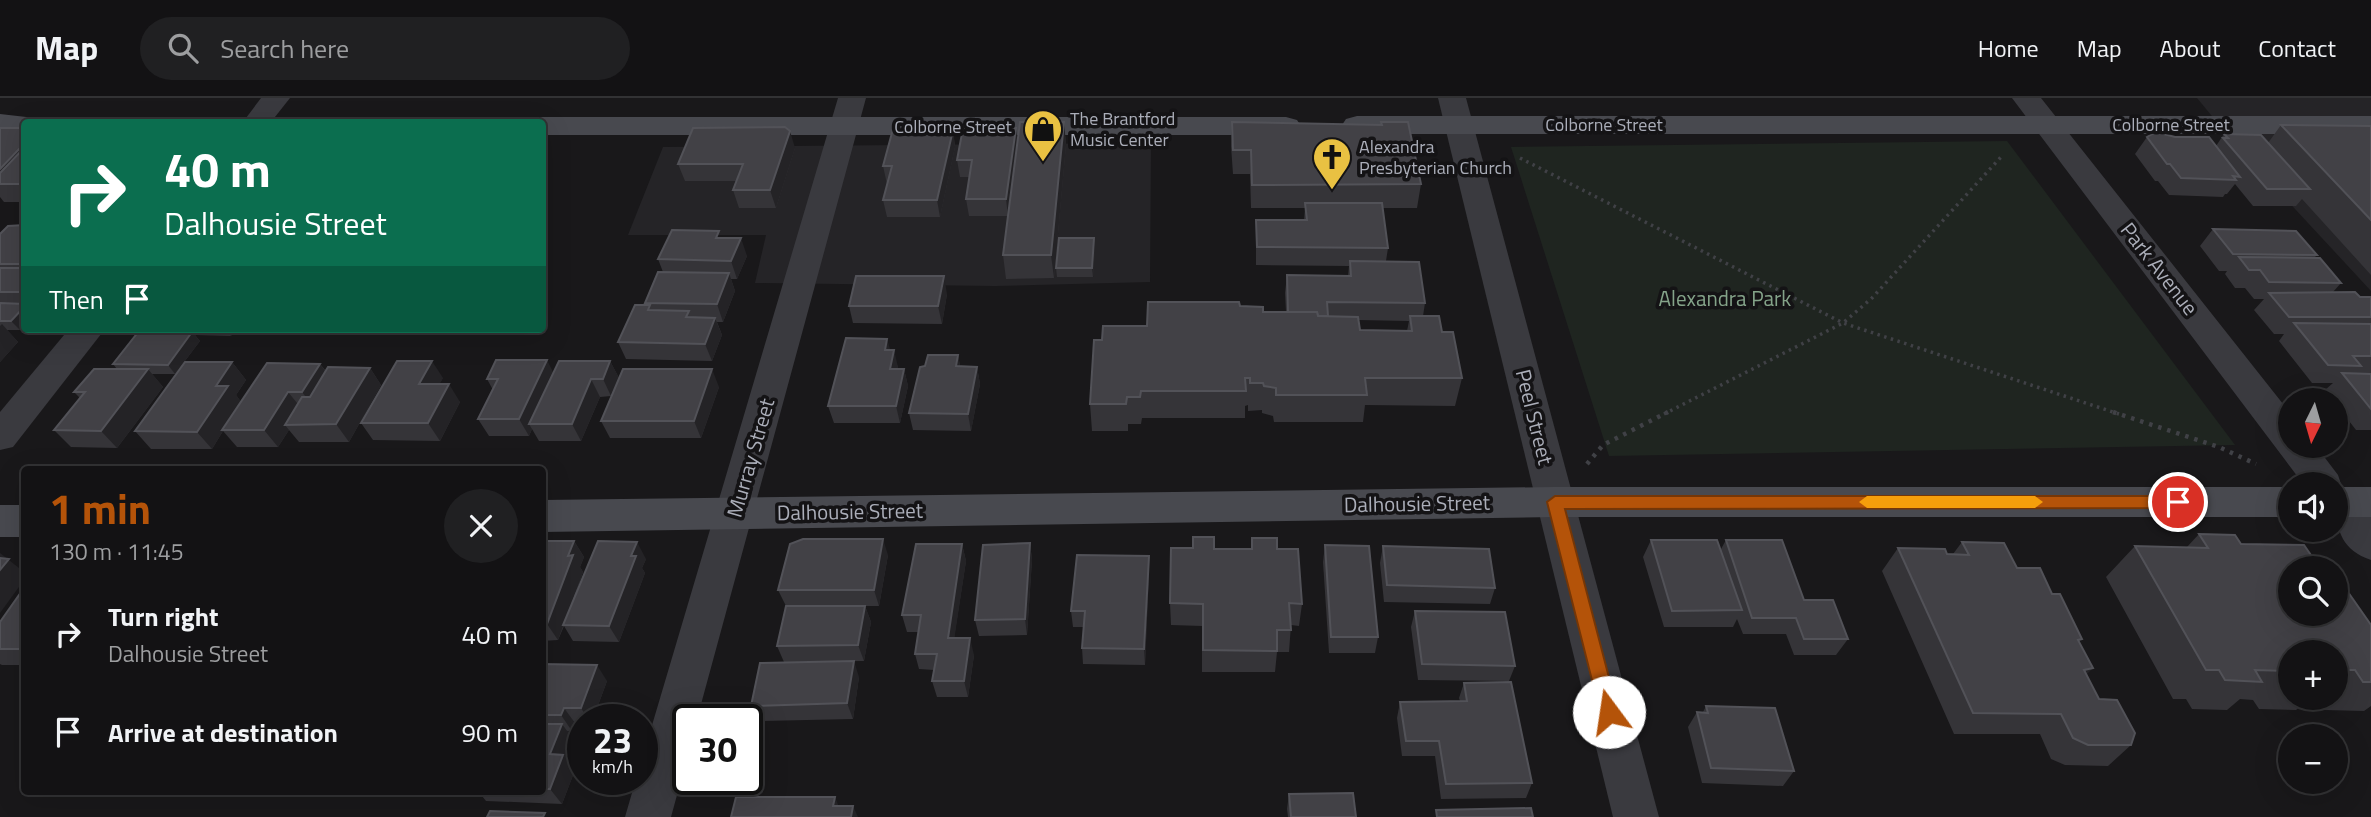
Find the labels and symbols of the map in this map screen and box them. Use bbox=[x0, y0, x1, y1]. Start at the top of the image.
place label: The Brantford Music Center bbox=[1070, 105, 1175, 153]
shop icon: The Brantford Music Center bbox=[1022, 108, 1064, 163]
street label: Colborne Street bbox=[1545, 111, 1663, 138]
street label: Colborne Street bbox=[2112, 111, 2230, 138]
street label: Colborne Street bbox=[894, 113, 1012, 140]
place label: Alexandra Presbyterian Church bbox=[1359, 133, 1512, 181]
church icon: Alexandra Presbyterian Church bbox=[1311, 136, 1353, 191]
street label: Park Avenue bbox=[2113, 215, 2206, 322]
park label: Alexandra Park bbox=[1659, 282, 1791, 314]
street label: Peel Street bbox=[1508, 366, 1562, 468]
north arrow bbox=[2278, 388, 2348, 458]
street label: Murray Street bbox=[718, 394, 782, 521]
pin bbox=[2148, 472, 2208, 532]
street label: Dalhousie Street bbox=[1344, 486, 1491, 520]
street label: Dalhousie Street bbox=[777, 494, 924, 528]
position arrow bbox=[1572, 675, 1646, 749]
speed limit sign: 30 bbox=[672, 704, 763, 795]

